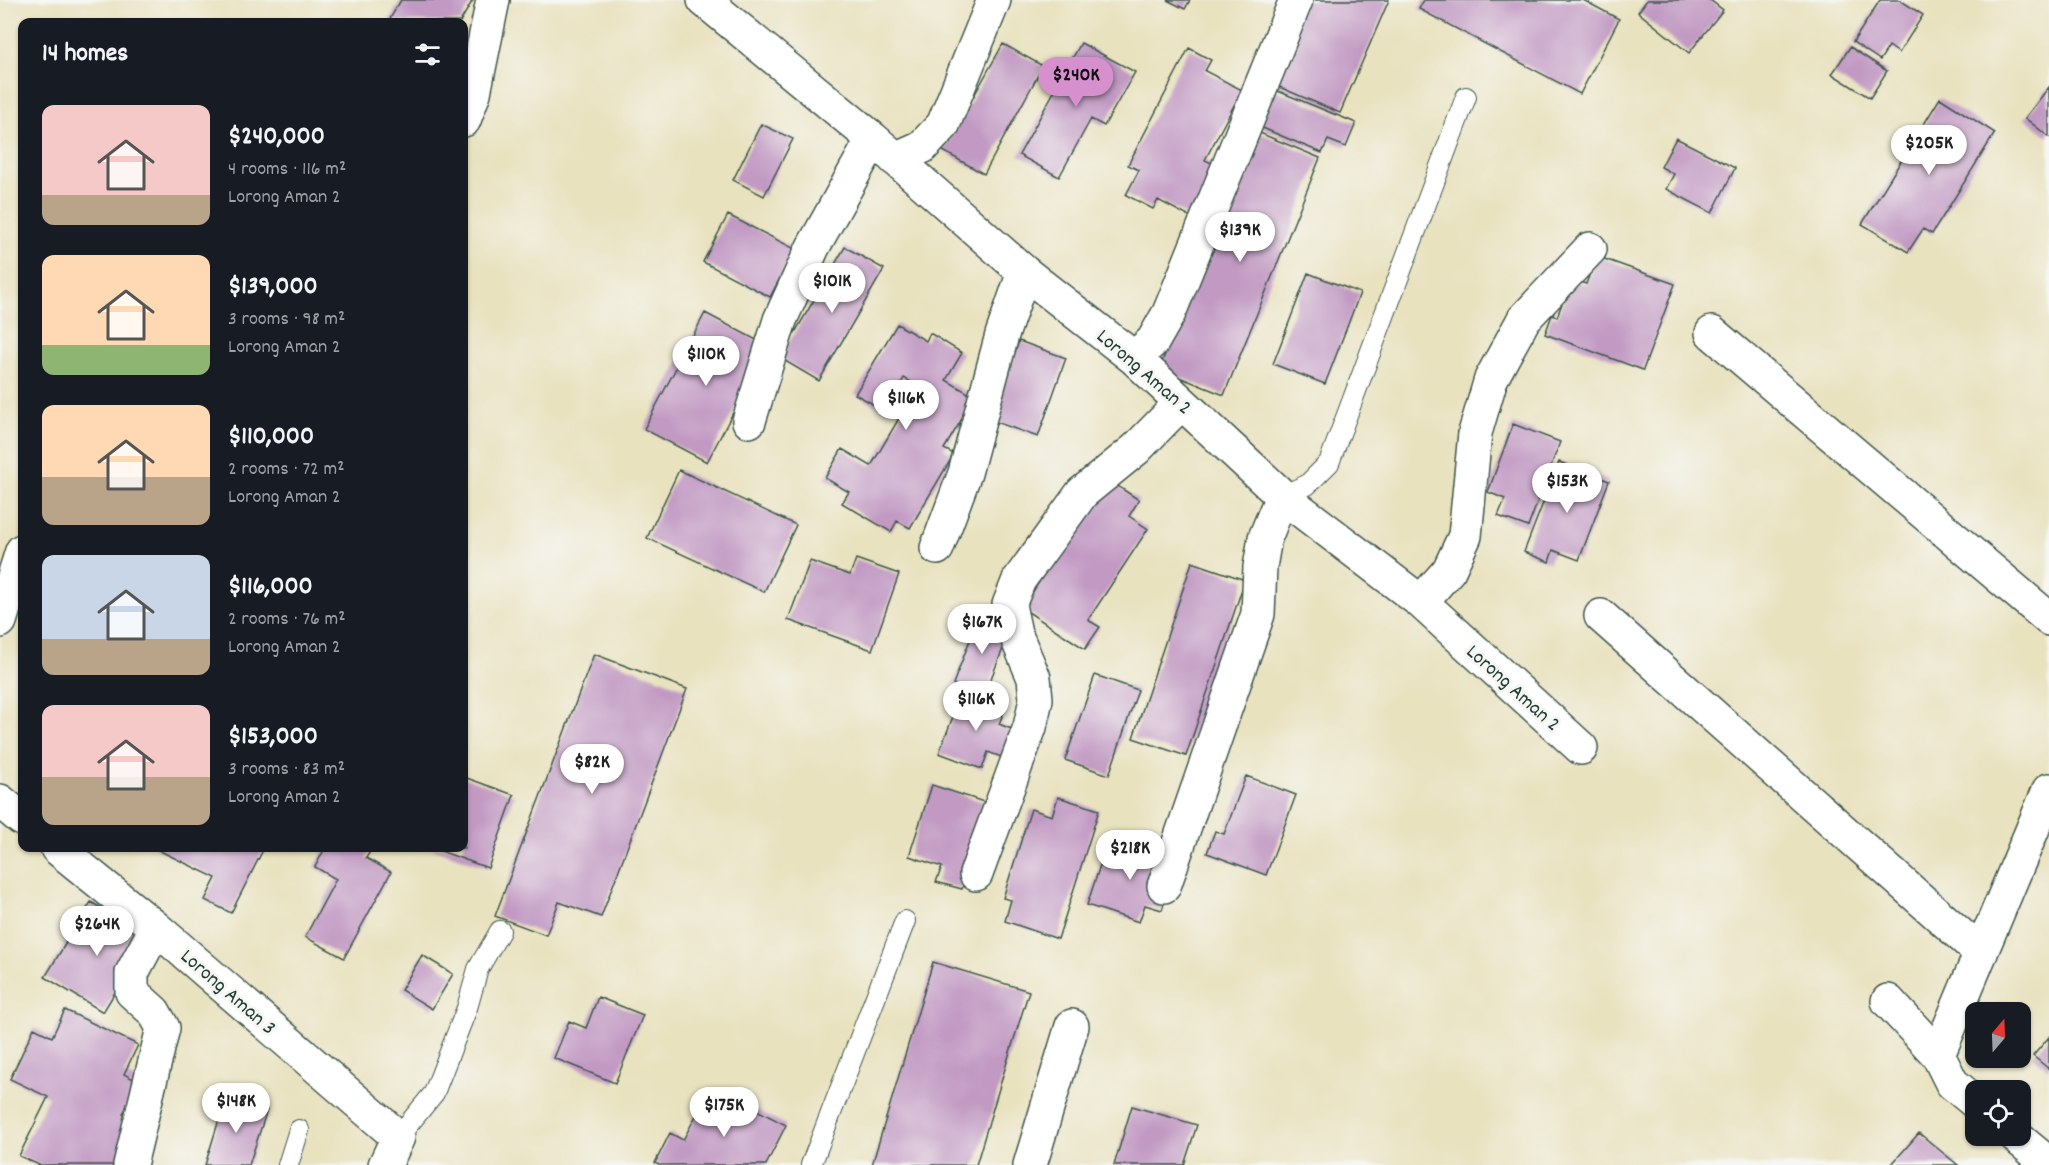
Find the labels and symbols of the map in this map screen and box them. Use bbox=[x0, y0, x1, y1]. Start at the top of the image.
pin: $240K bbox=[1034, 57, 1118, 108]
pin: $205K bbox=[1887, 125, 1971, 176]
pin: $139K bbox=[1198, 212, 1282, 263]
pin: $101K bbox=[790, 263, 874, 314]
street label: Lorong Aman 2 bbox=[1089, 323, 1197, 423]
pin: $110K bbox=[664, 336, 748, 387]
pin: $116K bbox=[864, 380, 948, 431]
pin: $153K bbox=[1525, 463, 1609, 514]
pin: $167K bbox=[940, 604, 1024, 655]
street label: Lorong Aman 2 bbox=[1458, 639, 1566, 740]
pin: $116K bbox=[934, 681, 1018, 732]
pin: $82K bbox=[556, 744, 628, 795]
pin: $218K bbox=[1088, 830, 1172, 881]
pin: $264K bbox=[55, 906, 139, 957]
street label: Lorong Aman 3 bbox=[173, 943, 282, 1043]
north arrow bbox=[1965, 1002, 2031, 1068]
pin: $148K bbox=[194, 1083, 278, 1134]
pin: $175K bbox=[682, 1087, 766, 1138]

